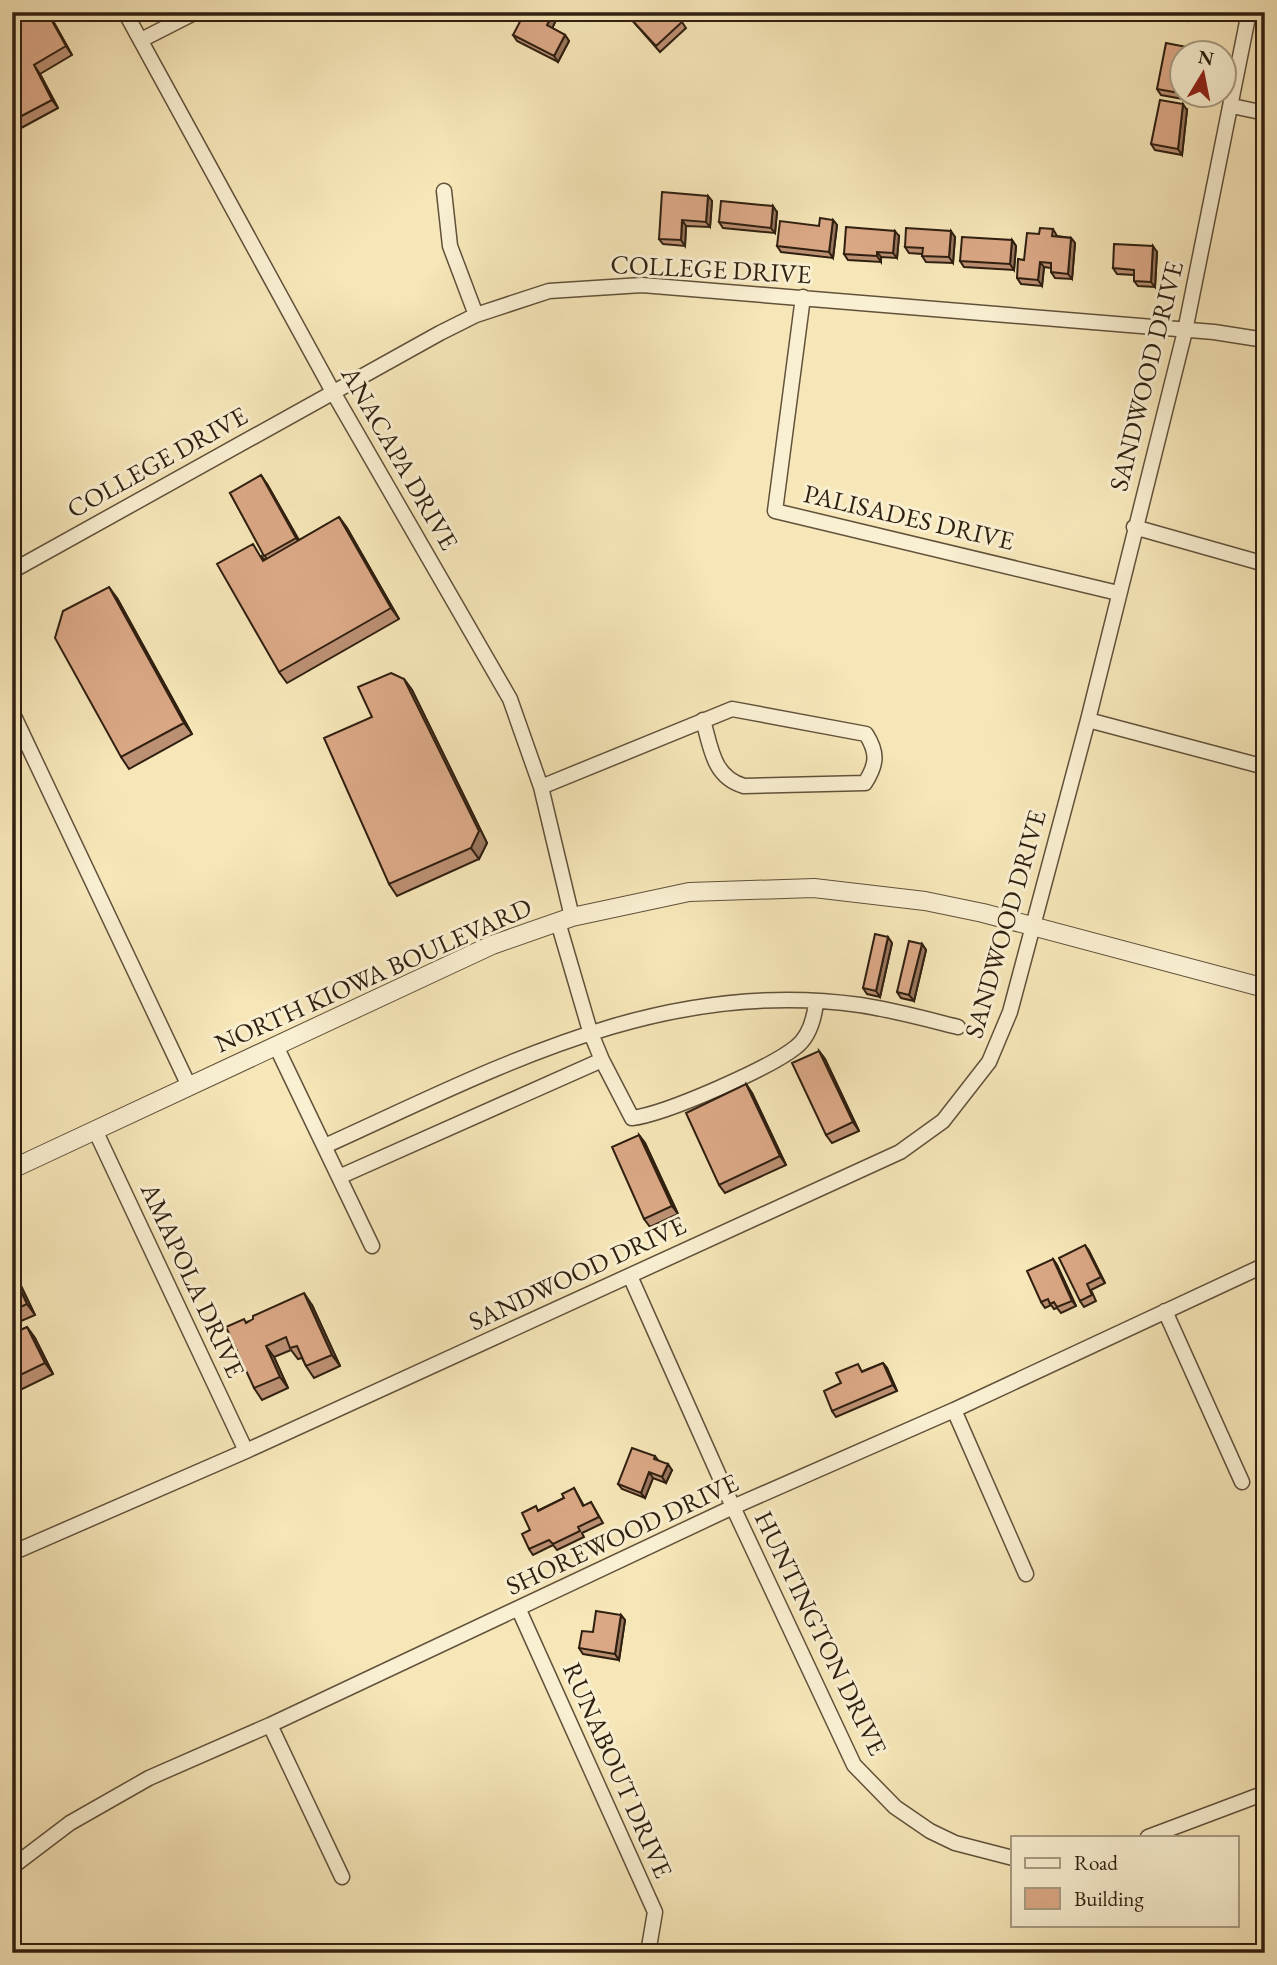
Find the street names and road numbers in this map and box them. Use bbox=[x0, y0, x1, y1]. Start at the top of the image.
street label: COLLEGE DRIVE bbox=[610, 247, 813, 291]
street label: SANDWOOD DRIVE bbox=[1101, 257, 1191, 495]
street label: ANACAPA DRIVE bbox=[333, 359, 467, 556]
street label: COLLEGE DRIVE bbox=[61, 398, 254, 526]
street label: PALISADES DRIVE bbox=[801, 476, 1018, 558]
street label: SANDWOOD DRIVE bbox=[956, 806, 1054, 1042]
street label: NORTH KIOWA BOULEVARD bbox=[209, 890, 537, 1060]
street label: AMAPOLA DRIVE bbox=[133, 1176, 253, 1383]
street label: SANDWOOD DRIVE bbox=[463, 1208, 691, 1338]
street label: SHOREWOOD DRIVE bbox=[500, 1465, 744, 1603]
street label: HUNTINGTON DRIVE bbox=[747, 1505, 895, 1761]
street label: RUNABOUT DRIVE bbox=[555, 1657, 681, 1883]

